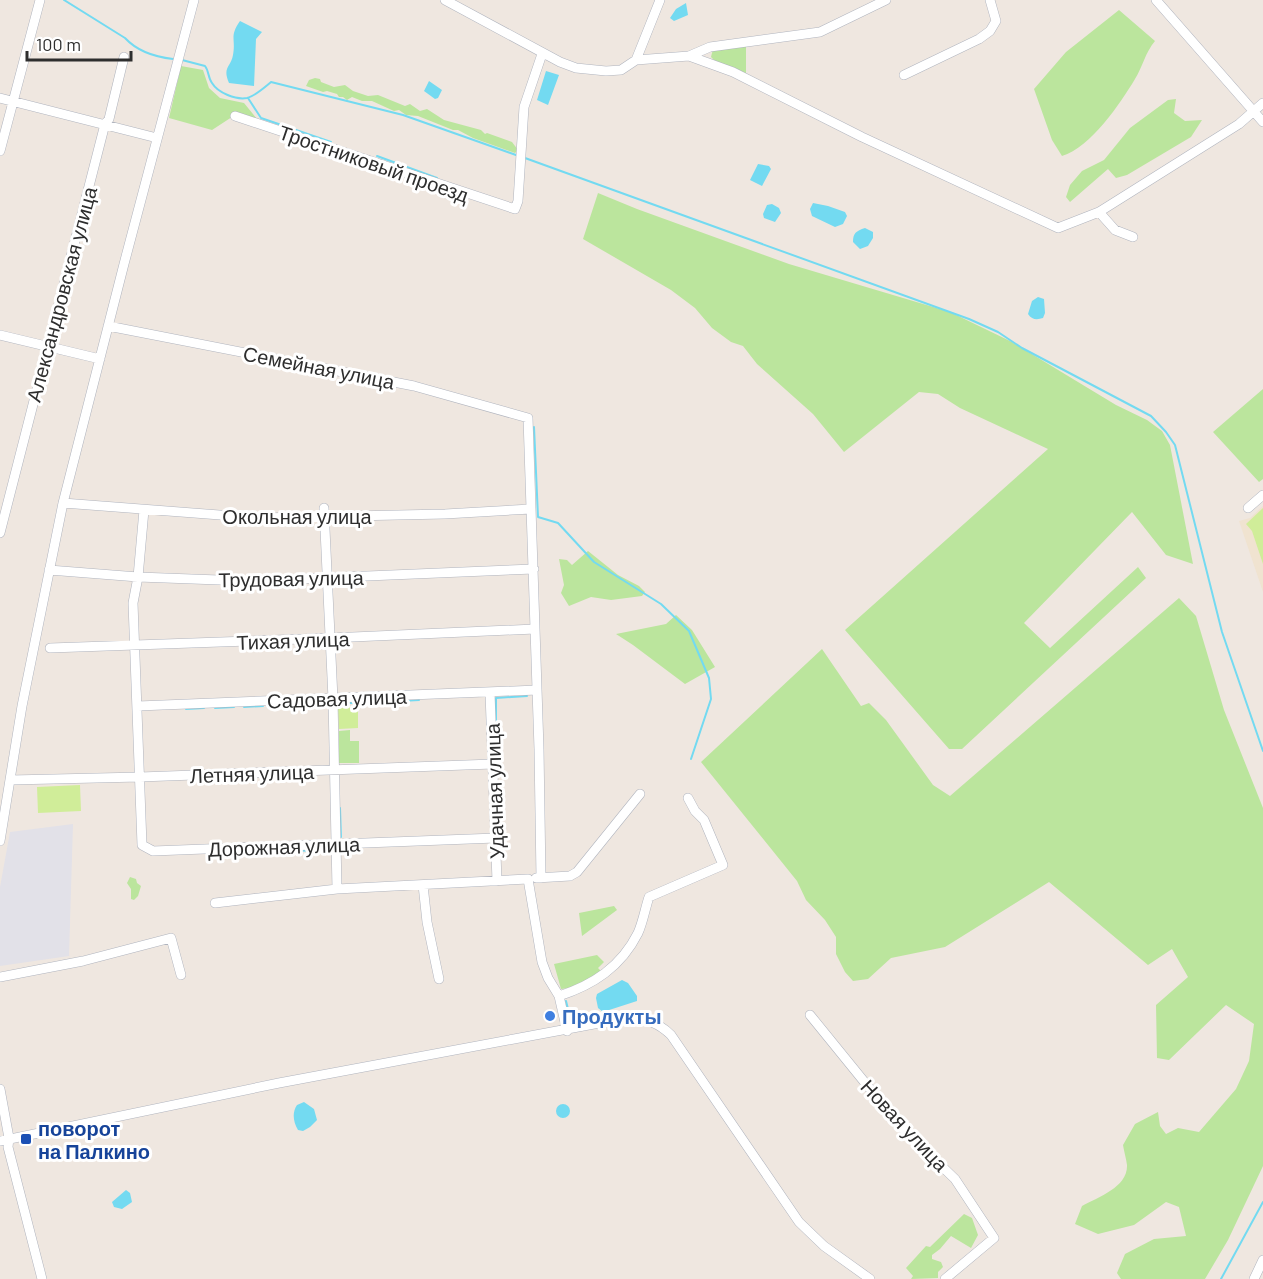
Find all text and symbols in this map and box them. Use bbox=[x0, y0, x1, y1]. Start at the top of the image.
scale bar bbox=[27, 24, 130, 62]
text: 100 m bbox=[36, 33, 81, 55]
street label: Тростниковый проезд bbox=[276, 119, 472, 207]
street label: Александровская улица bbox=[21, 183, 102, 404]
street label: Семейная улица bbox=[241, 341, 398, 394]
street label: Окольная улица bbox=[222, 504, 373, 528]
street label: Трудовая улица bbox=[218, 565, 365, 591]
street label: Тихая улица bbox=[236, 626, 351, 654]
street label: Садовая улица bbox=[267, 684, 408, 712]
street label: Удачная улица bbox=[480, 722, 508, 859]
street label: Летняя улица bbox=[189, 759, 315, 787]
street label: Дорожная улица bbox=[207, 831, 361, 861]
place label: Продукты bbox=[562, 1004, 662, 1028]
marker: Продукты bbox=[543, 1009, 557, 1023]
street label: Новая улица bbox=[856, 1074, 954, 1177]
place label: поворот на Палкино bbox=[38, 1116, 150, 1163]
marker: поворот на Палкино bbox=[19, 1132, 33, 1146]

